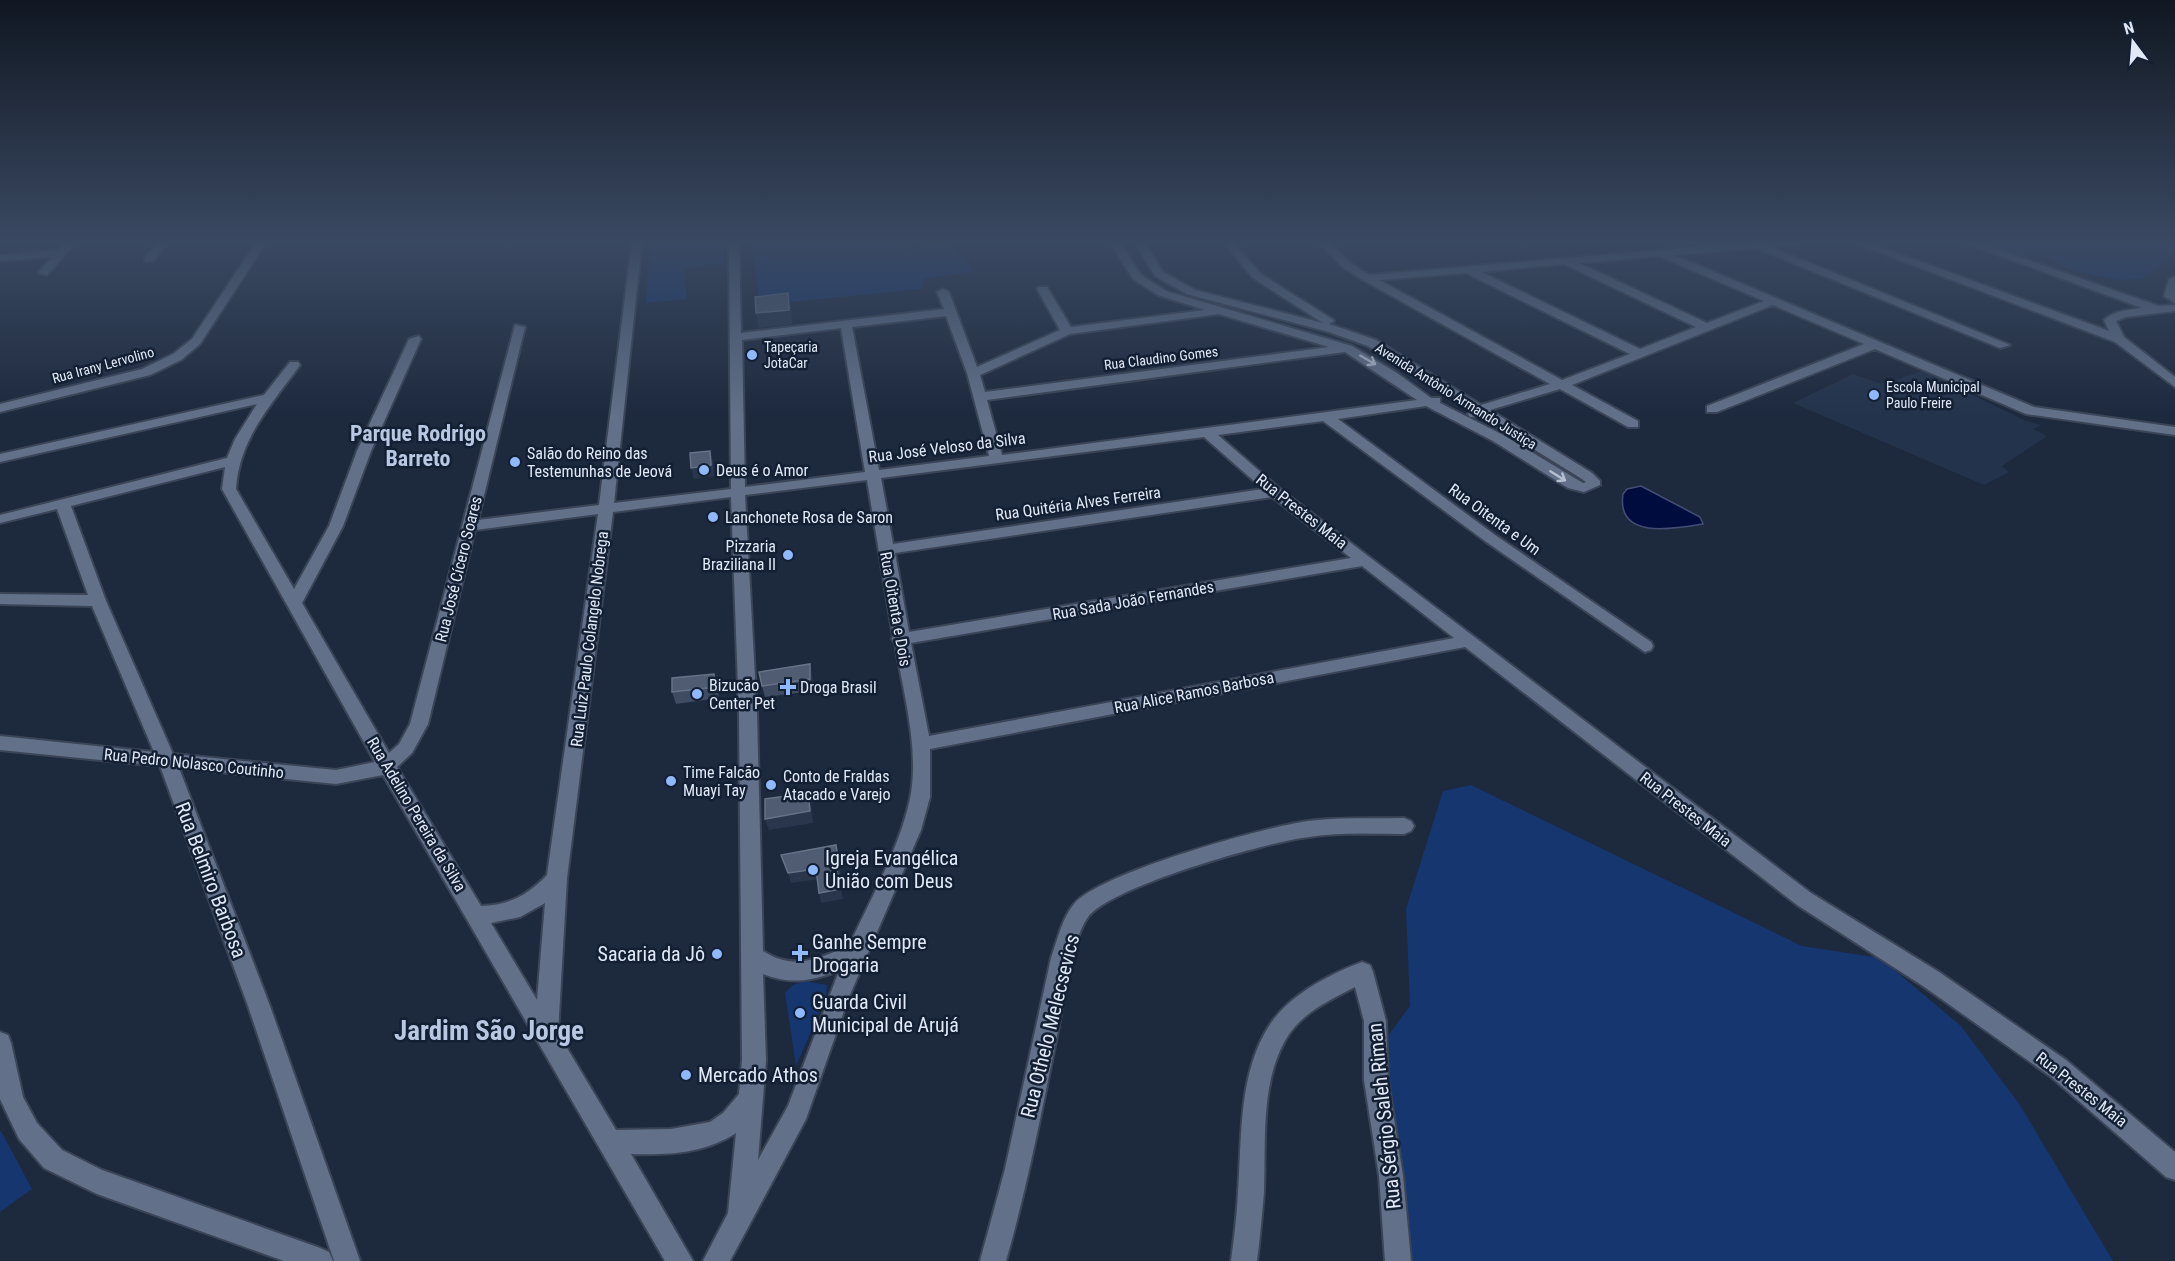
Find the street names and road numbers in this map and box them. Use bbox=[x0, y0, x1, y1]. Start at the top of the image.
street label: Avenida Antônio Armando Justiça bbox=[1372, 340, 1540, 452]
street label: Rua Claudino Gomes bbox=[1103, 343, 1219, 373]
street label: Rua Irany Lervolino bbox=[50, 344, 156, 386]
street label: Rua José Veloso da Silva bbox=[868, 428, 1027, 467]
street label: Rua Prestes Maia bbox=[1252, 470, 1351, 553]
street label: Rua Oitenta e Um bbox=[1445, 480, 1544, 559]
street label: Rua Quitéria Alves Ferreira bbox=[994, 482, 1162, 525]
street label: Rua José Cícero Soares bbox=[431, 494, 486, 644]
street label: Rua Luiz Paulo Colangelo Nobrega bbox=[567, 530, 612, 748]
street label: Rua Oitenta e Dois bbox=[876, 550, 915, 668]
street label: Rua Sada João Fernandes bbox=[1051, 577, 1215, 624]
street label: Rua Alice Ramos Barbosa bbox=[1113, 668, 1275, 717]
street label: Rua Adelino Pereira da Silva bbox=[363, 734, 470, 895]
street label: Rua Pedro Nolasco Coutinho bbox=[103, 745, 285, 782]
street label: Rua Prestes Maia bbox=[1636, 768, 1735, 851]
street label: Rua Belmiro Barbosa bbox=[170, 799, 252, 961]
street label: Rua Othelo Melecsevics bbox=[1016, 932, 1084, 1120]
street label: Rua Sérgio Saleh Riman bbox=[1362, 1022, 1406, 1210]
street label: Rua Prestes Maia bbox=[2032, 1048, 2131, 1131]

